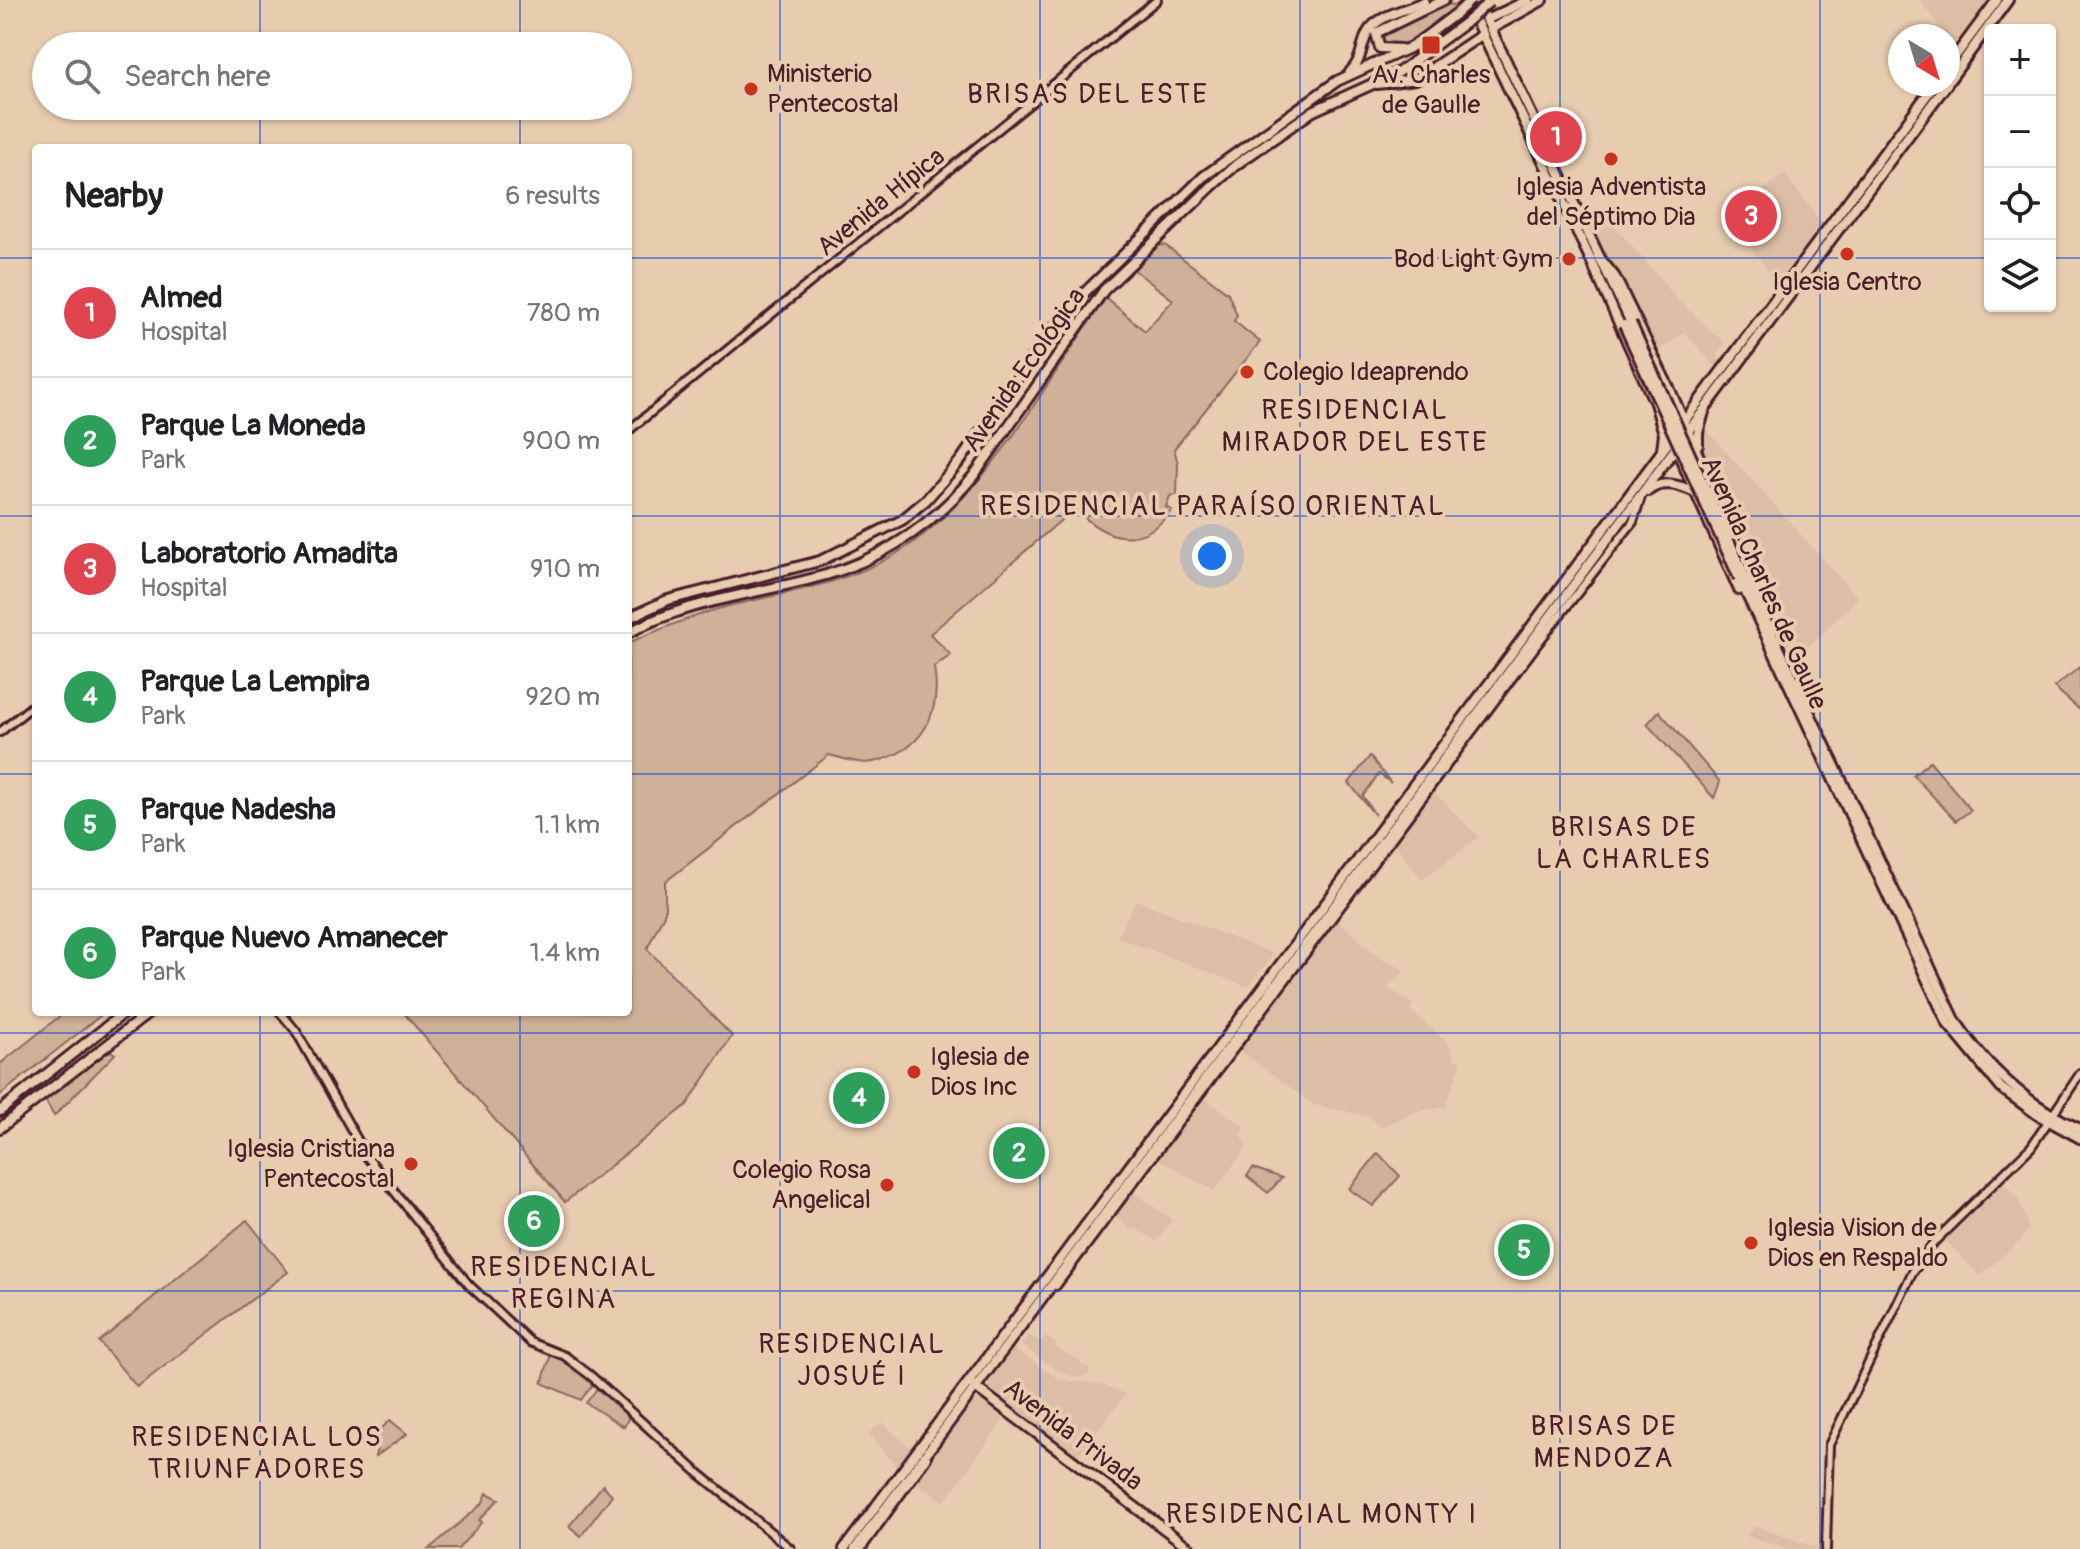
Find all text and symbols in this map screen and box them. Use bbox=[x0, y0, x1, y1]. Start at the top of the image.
north arrow bbox=[1888, 24, 1960, 96]
map controls bbox=[1984, 24, 2056, 312]
button: + bbox=[1984, 24, 2056, 96]
search box bbox=[32, 32, 632, 120]
marker: Av. Charles de Gaulle bbox=[1420, 34, 1442, 56]
icon: search bbox=[60, 54, 104, 98]
text: Search here bbox=[124, 58, 271, 95]
place label: Ministerio Pentecostal bbox=[767, 58, 899, 120]
place label: Av. Charles de Gaulle bbox=[1372, 59, 1491, 121]
district label: BRISAS DEL ESTE bbox=[967, 77, 1209, 112]
marker: Ministerio Pentecostal bbox=[742, 80, 760, 98]
button: − bbox=[1984, 96, 2056, 168]
pin: 1 bbox=[1530, 107, 1582, 167]
street label: Avenida Hípica bbox=[811, 141, 951, 263]
marker: Iglesia Adventista del Séptimo Dia bbox=[1602, 150, 1620, 168]
button: locate bbox=[1984, 168, 2056, 240]
place label: Iglesia Adventista del Séptimo Dia bbox=[1516, 171, 1706, 233]
text: Nearby bbox=[64, 175, 163, 218]
text: 6 results bbox=[505, 180, 600, 212]
pin: 3 bbox=[1725, 186, 1777, 246]
button: layers bbox=[1984, 240, 2056, 312]
place label: Bod Light Gym bbox=[1394, 243, 1553, 275]
marker: Iglesia Centro bbox=[1838, 245, 1856, 263]
marker: Bod Light Gym bbox=[1560, 250, 1578, 268]
place label: Iglesia Centro bbox=[1772, 266, 1922, 298]
text: Almed bbox=[140, 279, 223, 316]
street label: Avenida Ecológica bbox=[955, 282, 1093, 458]
text: 1 bbox=[85, 297, 95, 329]
text: 780 m bbox=[527, 297, 600, 329]
text: Hospital bbox=[140, 316, 228, 348]
place label: Colegio Ideaprendo bbox=[1263, 356, 1469, 388]
marker: Colegio Ideaprendo bbox=[1238, 363, 1256, 381]
district label: RESIDENCIAL MIRADOR DEL ESTE bbox=[1221, 393, 1489, 460]
text: Parque La Moneda bbox=[140, 407, 366, 444]
text: 2 bbox=[83, 425, 97, 457]
text: 900 m bbox=[522, 425, 600, 457]
text: Park bbox=[140, 444, 186, 476]
street label: Avenida Charles de Gaulle bbox=[1694, 452, 1834, 715]
district label: RESIDENCIAL PARAÍSO ORIENTAL bbox=[980, 489, 1446, 524]
text: Laboratorio Amadita bbox=[140, 535, 398, 572]
your location bbox=[1192, 536, 1232, 576]
text: 3 bbox=[83, 553, 97, 585]
text: 910 m bbox=[530, 553, 600, 585]
text: Hospital bbox=[140, 572, 228, 604]
text: Parque La Lempira bbox=[140, 663, 370, 700]
text: 4 bbox=[82, 681, 98, 713]
text: 920 m bbox=[526, 681, 600, 713]
text: Park bbox=[140, 700, 186, 732]
text: Parque Nadesha bbox=[140, 791, 336, 828]
text: 5 bbox=[83, 809, 97, 841]
text: 1.1 km bbox=[534, 809, 600, 841]
district label: BRISAS DE LA CHARLES bbox=[1536, 810, 1712, 877]
text: Park bbox=[140, 828, 186, 860]
text: Parque Nuevo Amanecer bbox=[140, 919, 448, 956]
text: 6 bbox=[82, 937, 98, 969]
text: 1.4 km bbox=[529, 937, 600, 969]
text: Park bbox=[140, 956, 186, 988]
place label: Iglesia de Dios Inc bbox=[930, 1041, 1029, 1103]
marker: Iglesia de Dios Inc bbox=[905, 1063, 923, 1081]
pin: 4 bbox=[833, 1068, 885, 1128]
pin: 2 bbox=[993, 1123, 1045, 1183]
place label: Iglesia Cristiana Pentecostal bbox=[227, 1133, 395, 1195]
place label: Colegio Rosa Angelical bbox=[732, 1154, 871, 1216]
marker: Iglesia Cristiana Pentecostal bbox=[402, 1155, 420, 1173]
marker: Colegio Rosa Angelical bbox=[878, 1176, 896, 1194]
pin: 6 bbox=[508, 1191, 560, 1251]
place label: Iglesia Vision de Dios en Respaldo bbox=[1767, 1212, 1948, 1274]
pin: 5 bbox=[1498, 1220, 1550, 1280]
marker: Iglesia Vision de Dios en Respaldo bbox=[1742, 1234, 1760, 1252]
district label: RESIDENCIAL REGINA bbox=[470, 1250, 658, 1317]
district label: RESIDENCIAL JOSUÉ I bbox=[758, 1327, 946, 1394]
street label: Avenida Privada bbox=[997, 1372, 1149, 1498]
district label: BRISAS DE MENDOZA bbox=[1531, 1409, 1677, 1476]
district label: RESIDENCIAL LOS TRIUNFADORES bbox=[131, 1420, 383, 1487]
district label: RESIDENCIAL MONTY I bbox=[1166, 1497, 1478, 1532]

